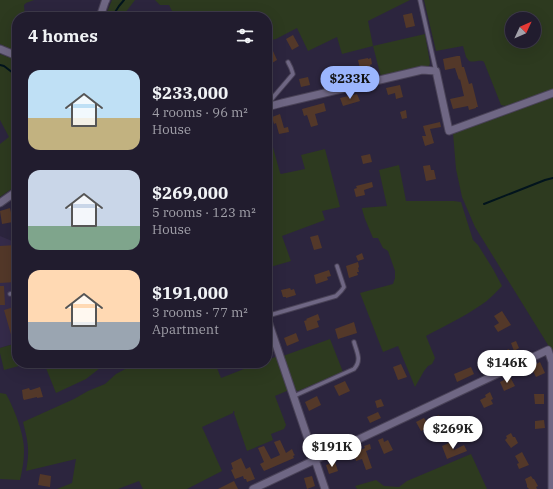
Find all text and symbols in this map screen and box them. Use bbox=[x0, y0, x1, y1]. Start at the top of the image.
north arrow bbox=[505, 12, 541, 48]
map controls bbox=[505, 12, 541, 48]
text: 4 homes bbox=[28, 25, 98, 47]
icon: filters bbox=[234, 25, 256, 47]
pin: $233K bbox=[322, 66, 378, 100]
text: $233K bbox=[329, 70, 371, 87]
text: $233,000 bbox=[152, 82, 228, 104]
icon: home bbox=[60, 86, 108, 134]
text: 4 rooms · 96 m² bbox=[152, 104, 248, 121]
text: House bbox=[152, 121, 191, 138]
text: $269,000 bbox=[152, 182, 228, 204]
icon: home bbox=[60, 186, 108, 234]
text: 5 rooms · 123 m² bbox=[152, 204, 256, 221]
text: House bbox=[152, 221, 191, 238]
text: $191,000 bbox=[152, 282, 228, 304]
icon: home bbox=[60, 286, 108, 334]
text: 3 rooms · 77 m² bbox=[152, 304, 248, 321]
text: Apartment bbox=[152, 321, 219, 338]
pin: $146K bbox=[479, 350, 535, 384]
text: $146K bbox=[486, 354, 528, 371]
pin: $269K bbox=[425, 416, 481, 450]
text: $269K bbox=[432, 420, 474, 437]
pin: $191K bbox=[304, 434, 360, 468]
text: $191K bbox=[311, 438, 353, 455]

